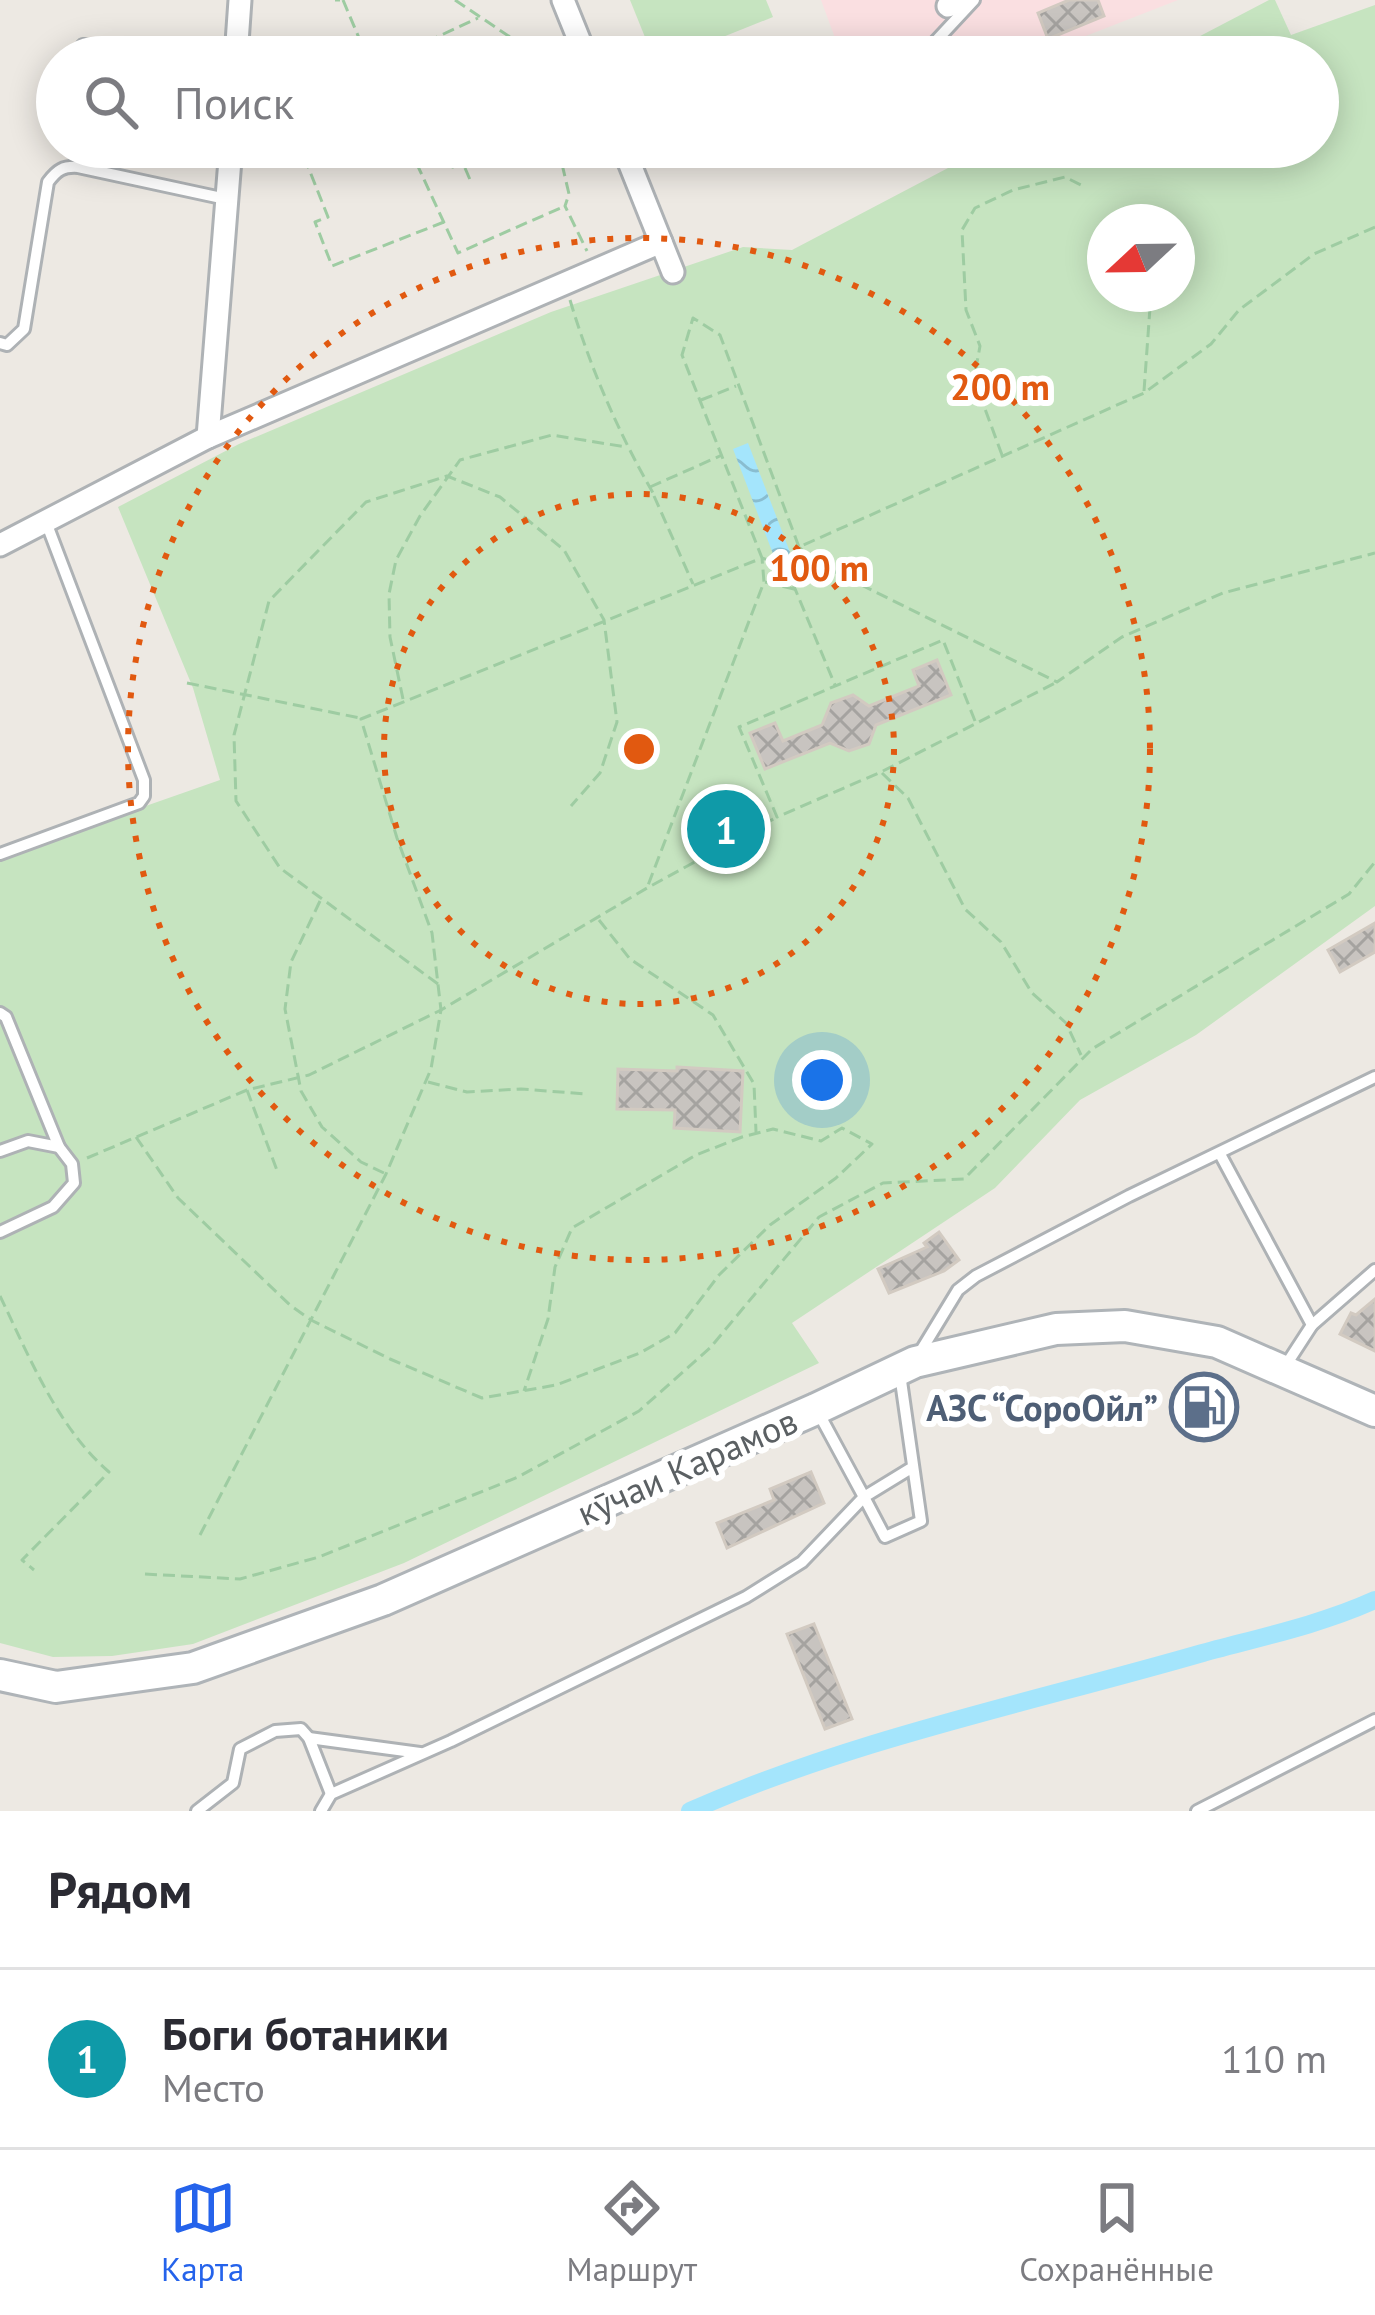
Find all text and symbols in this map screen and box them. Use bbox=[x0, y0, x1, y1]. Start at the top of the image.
search box bbox=[36, 36, 1339, 168]
icon: search bbox=[78, 69, 144, 135]
text: Поиск bbox=[174, 73, 294, 131]
north arrow bbox=[1087, 204, 1195, 312]
text: 200 m bbox=[950, 363, 1050, 410]
text: 100 m bbox=[769, 544, 869, 591]
centre of rings bbox=[618, 728, 660, 770]
pin: 1 bbox=[687, 784, 765, 874]
your location bbox=[792, 1050, 852, 1110]
fuel station icon: АЗС “СороОйл” bbox=[1169, 1372, 1239, 1442]
place label: АЗС “СороОйл” bbox=[926, 1384, 1158, 1431]
street label: кӯчаи Карамов bbox=[569, 1396, 805, 1536]
text: Рядом bbox=[48, 1856, 192, 1922]
text: Боги ботаники bbox=[162, 2004, 449, 2062]
text: 1 bbox=[76, 2033, 98, 2084]
text: 110 m bbox=[1221, 2033, 1327, 2084]
text: Место bbox=[162, 2062, 265, 2113]
tab: Карта bbox=[161, 2175, 244, 2290]
tab: Маршрут bbox=[567, 2175, 697, 2290]
tab: Сохранённые bbox=[1019, 2175, 1214, 2290]

